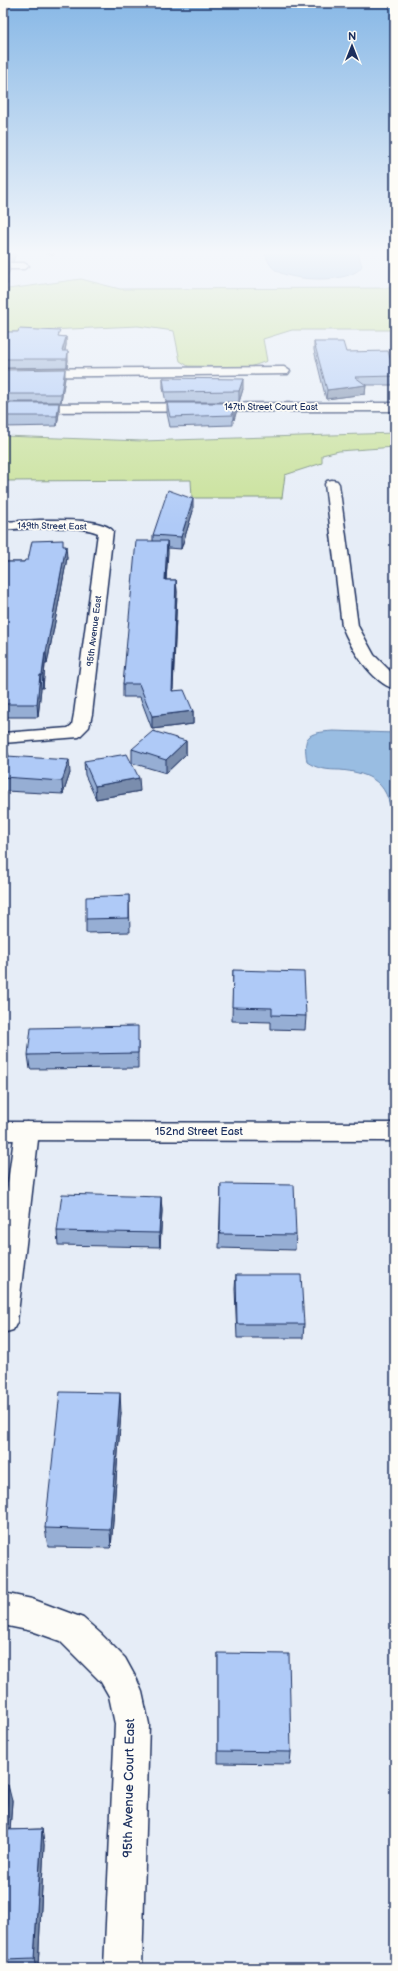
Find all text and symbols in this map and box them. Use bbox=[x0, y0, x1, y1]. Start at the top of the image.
north arrow bbox=[332, 26, 372, 66]
text: N bbox=[348, 30, 356, 43]
street label: 147th Street Court East bbox=[224, 402, 318, 413]
street label: 149th Street East bbox=[17, 520, 87, 533]
street label: 95th Avenue East bbox=[85, 595, 104, 667]
street label: 152nd Street East bbox=[155, 1125, 244, 1138]
street label: 95th Avenue Court East bbox=[120, 1718, 138, 1858]

